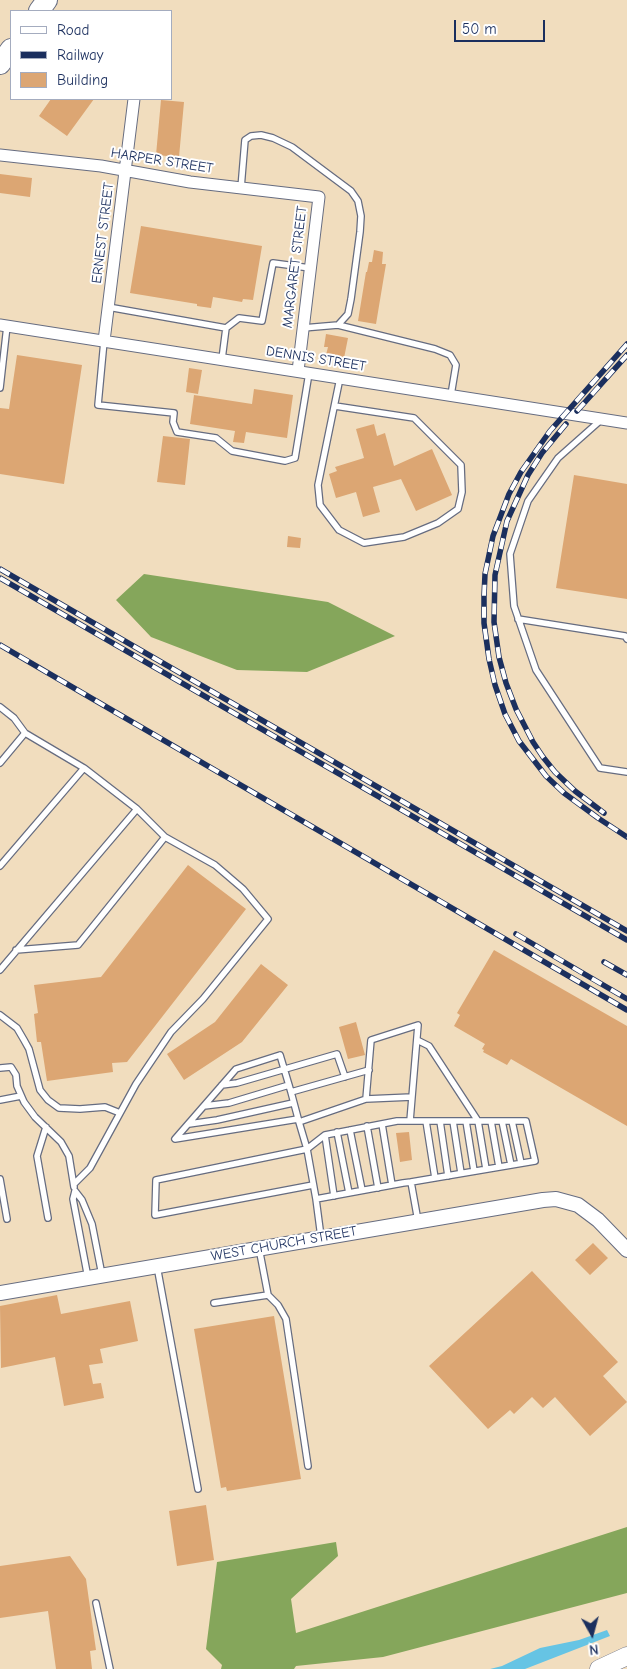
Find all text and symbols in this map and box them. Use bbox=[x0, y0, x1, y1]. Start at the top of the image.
legend bbox=[10, 10, 172, 100]
scale bar bbox=[457, 10, 548, 42]
text: 50 m bbox=[462, 20, 497, 38]
text: Road bbox=[57, 21, 89, 39]
text: Railway bbox=[57, 46, 103, 64]
text: Building bbox=[57, 71, 108, 89]
street label: HARPER STREET bbox=[110, 145, 214, 177]
street label: ERNEST STREET bbox=[88, 181, 118, 285]
street label: MARGARET STREET bbox=[279, 205, 311, 329]
street label: DENNIS STREET bbox=[265, 343, 367, 375]
street label: WEST CHURCH STREET bbox=[210, 1223, 358, 1265]
north arrow bbox=[567, 1609, 617, 1659]
text: N bbox=[588, 1640, 599, 1658]

